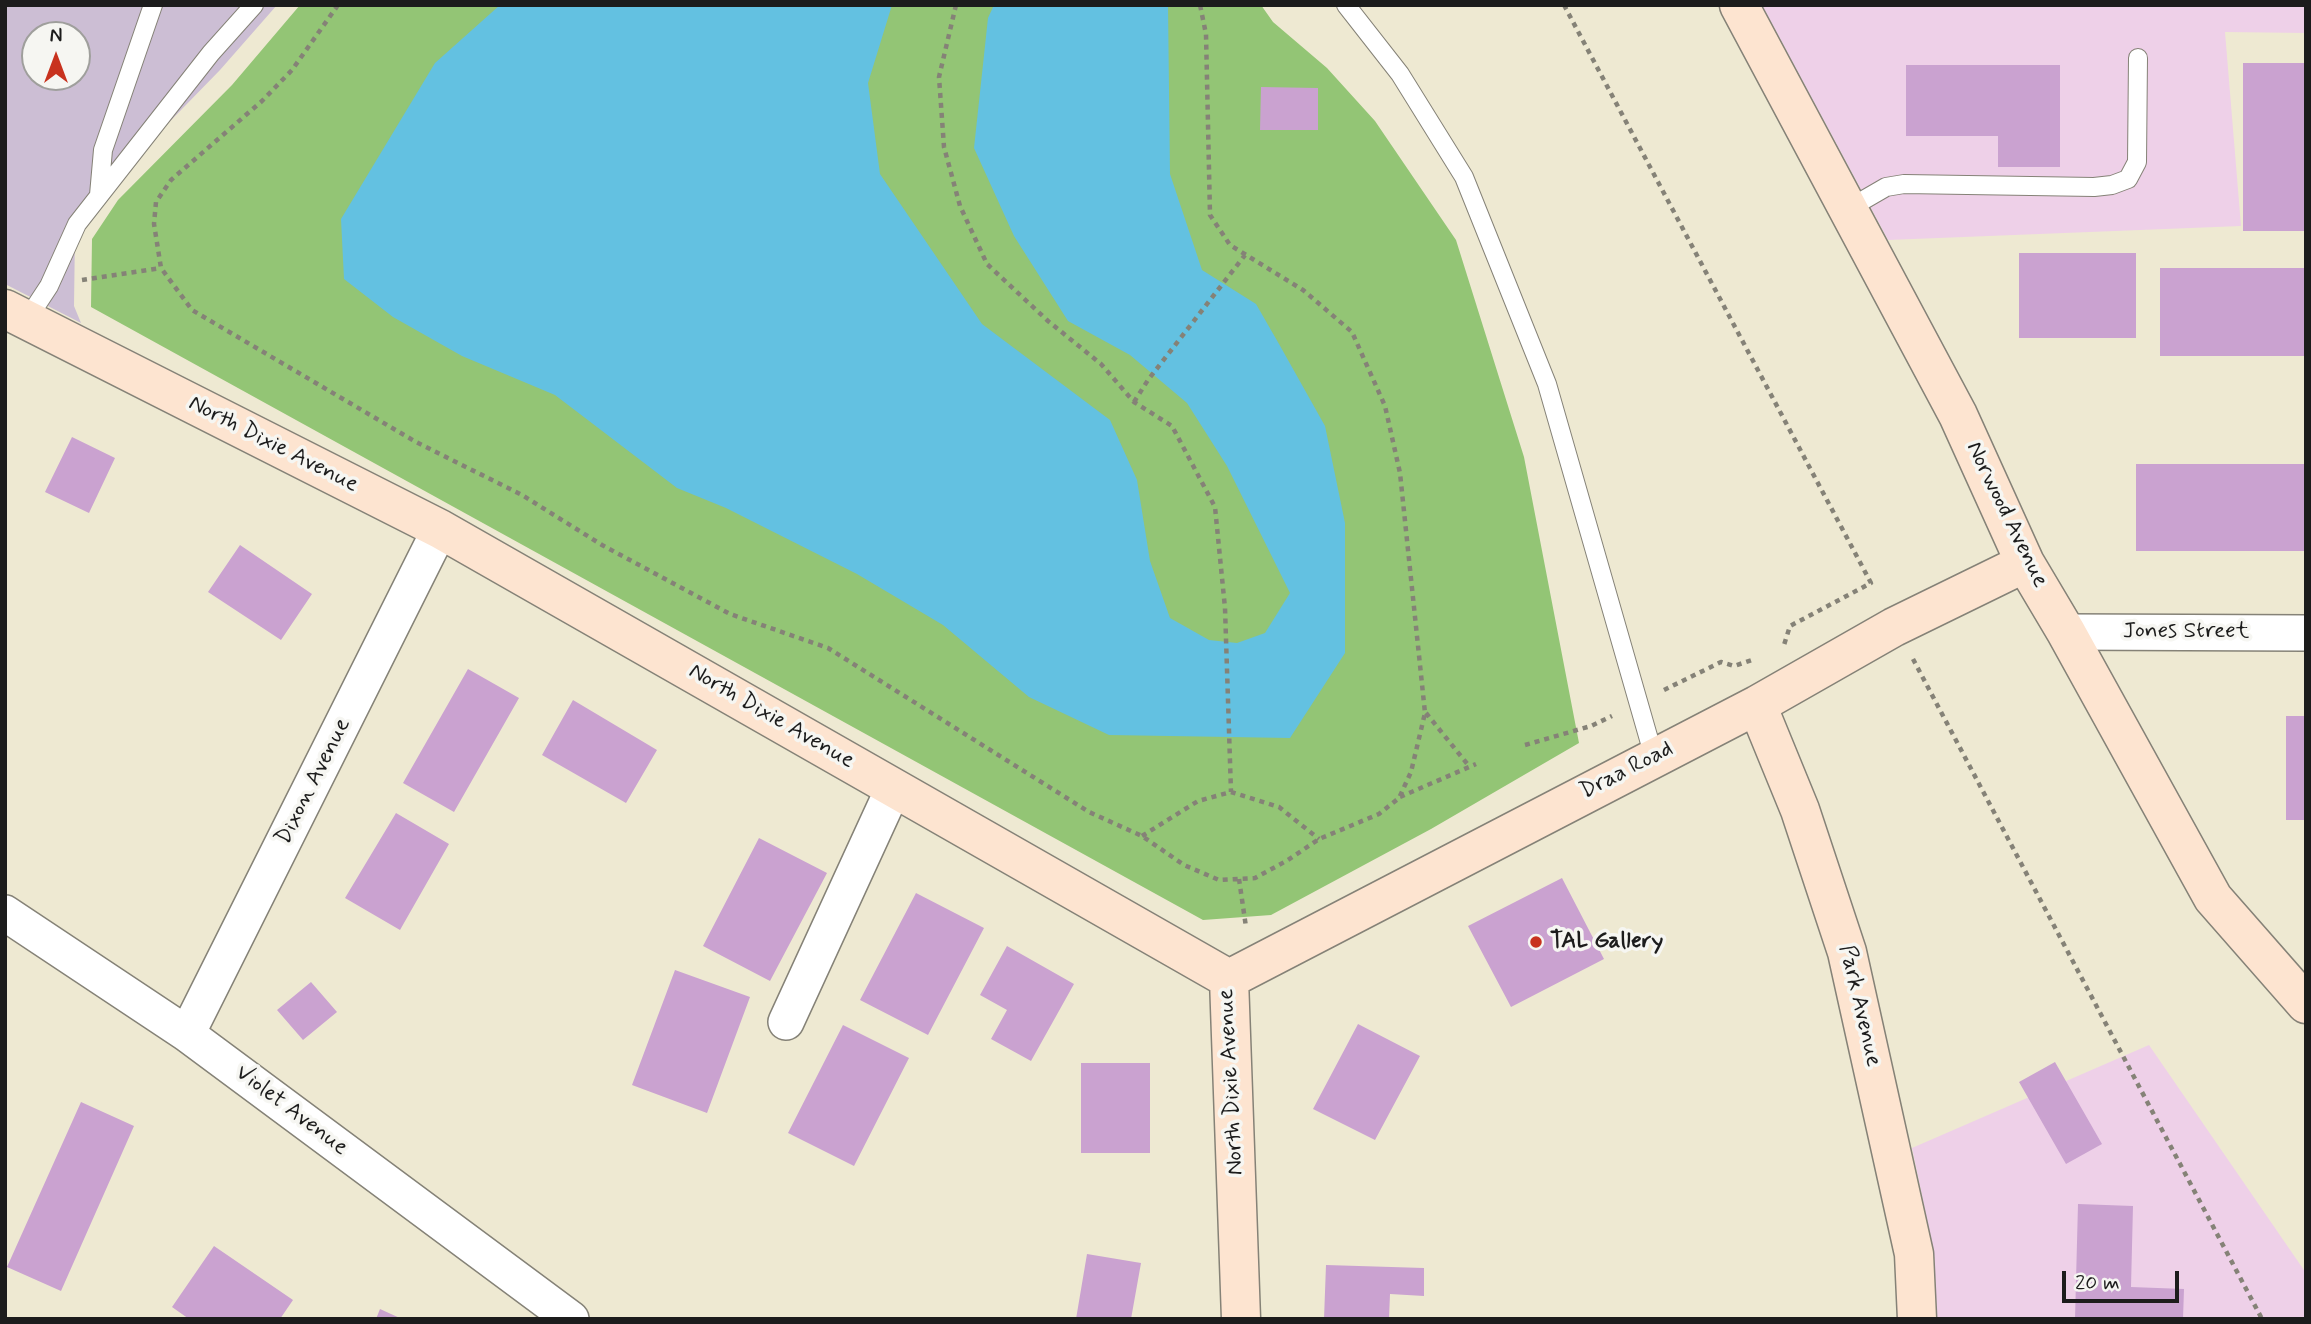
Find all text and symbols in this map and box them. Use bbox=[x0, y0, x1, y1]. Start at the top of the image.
north arrow bbox=[21, 21, 91, 91]
text: N bbox=[50, 24, 62, 49]
street label: North Dixie Avenue bbox=[184, 390, 362, 500]
street label: Norwood Avenue bbox=[1959, 438, 2053, 592]
street label: Jones Street bbox=[2123, 618, 2249, 646]
street label: North Dixie Avenue bbox=[683, 658, 859, 776]
street label: Dixon Avenue bbox=[270, 714, 358, 850]
street label: Draa Road bbox=[1576, 736, 1678, 806]
place label: TAL Gallery bbox=[1550, 928, 1663, 956]
marker: TAL Gallery bbox=[1528, 934, 1544, 950]
street label: Park Avenue bbox=[1832, 942, 1886, 1070]
street label: North Dixie Avenue bbox=[1213, 988, 1251, 1176]
street label: Violet Avenue bbox=[229, 1060, 353, 1162]
scale bar bbox=[2066, 1258, 2183, 1302]
text: 20 m bbox=[2075, 1269, 2120, 1297]

